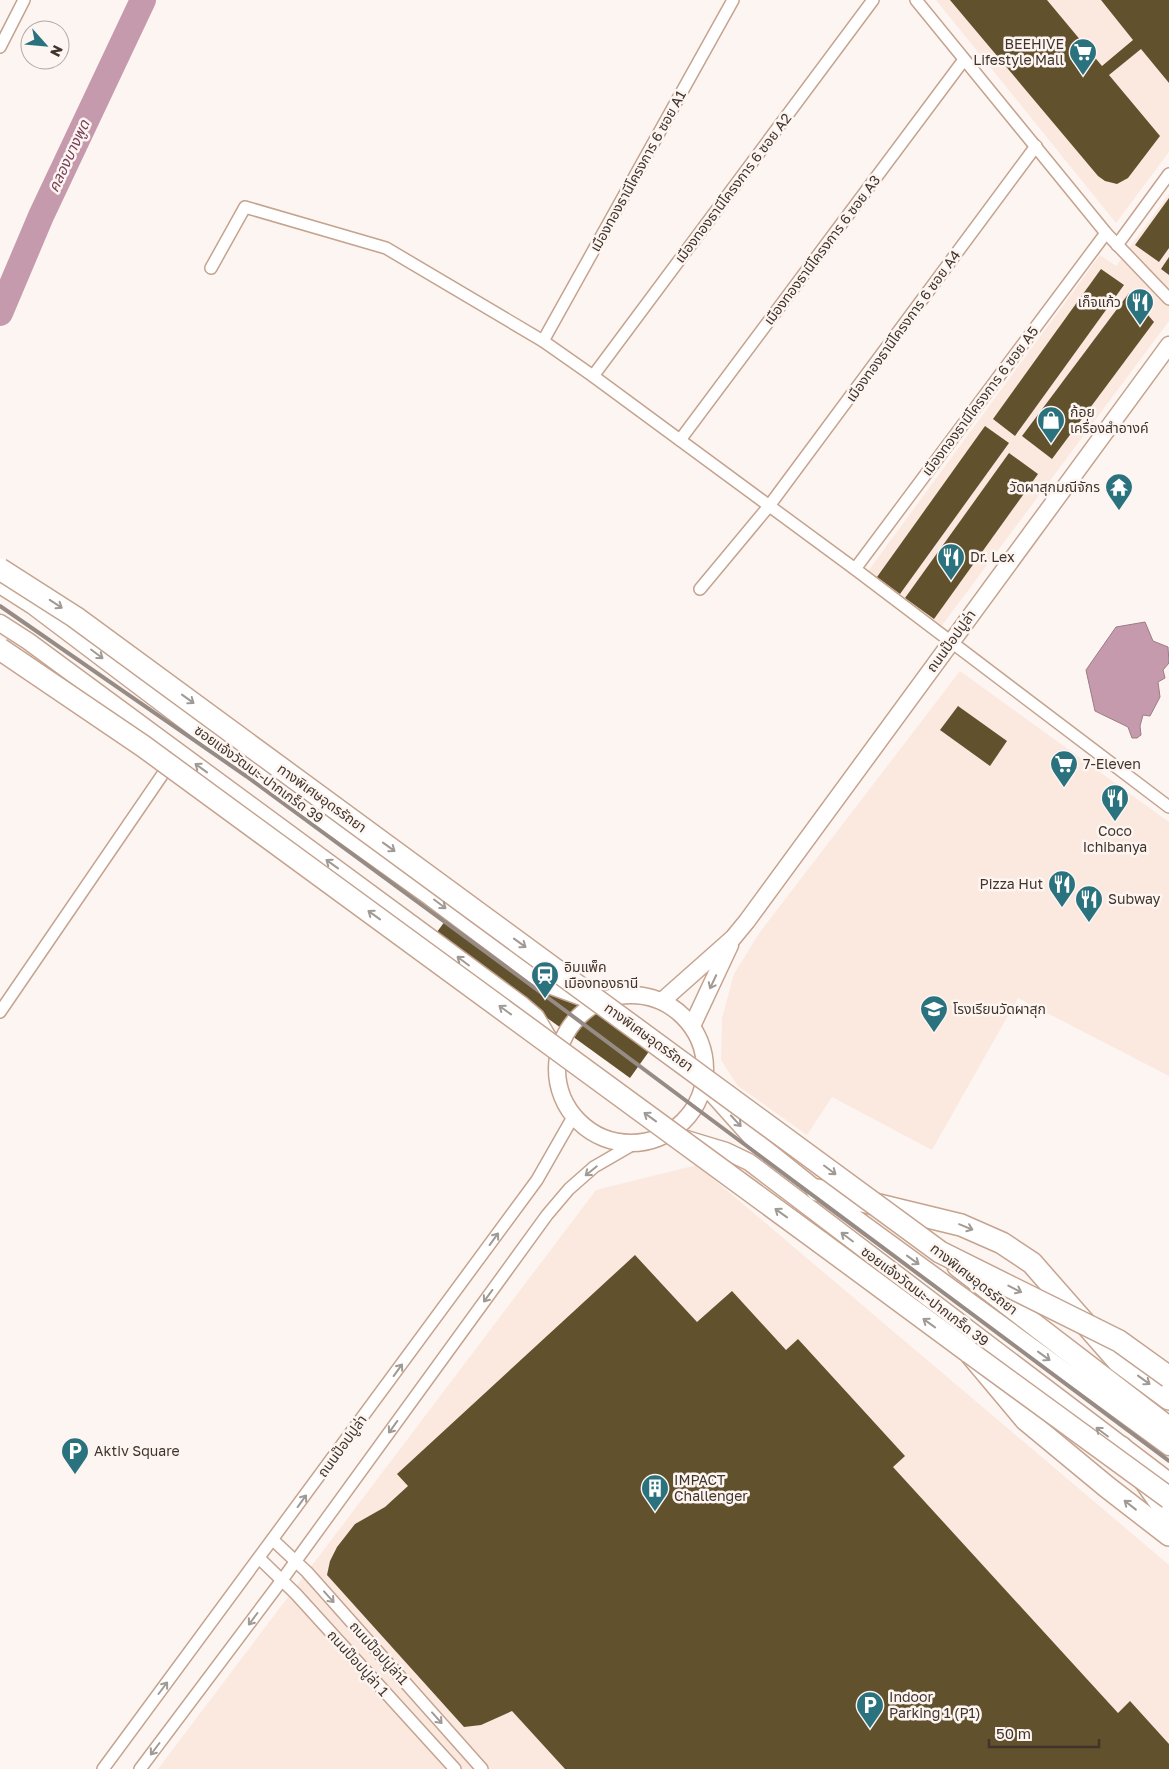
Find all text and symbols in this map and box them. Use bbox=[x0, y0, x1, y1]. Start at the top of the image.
north arrow bbox=[20, 20, 70, 70]
place label: BEEHIVE Lifestyle Mall bbox=[973, 35, 1064, 68]
supermarket icon: BEEHIVE Lifestyle Mall bbox=[1068, 37, 1098, 76]
text: N bbox=[47, 43, 67, 60]
street label: เมืองทองธานีโครงการ 6 ซอย A1 bbox=[586, 87, 689, 254]
street label: เมืองทองธานีโครงการ 6 ซอย A2 bbox=[671, 110, 794, 266]
water label: คลองบางพูด bbox=[44, 116, 94, 195]
street label: เมืองทองธานีโครงการ 6 ซอย A3 bbox=[760, 172, 883, 328]
street label: เมืองทองธานีโครงการ 6 ซอย A4 bbox=[842, 247, 963, 405]
restaurant icon: เก็จแก้ว bbox=[1125, 287, 1155, 326]
place label: เก็จแก้ว bbox=[1078, 293, 1121, 310]
street label: เมืองทองธานีโครงการ 6 ซอย A5 bbox=[918, 323, 1041, 479]
place label: ก้อย เครื่องสำอางค์ bbox=[1070, 403, 1149, 436]
shop icon: ก้อย เครื่องสำอางค์ bbox=[1036, 405, 1066, 444]
temple icon: วัดผาสุกมณีจักร bbox=[1104, 472, 1134, 511]
place label: วัดผาสุกมณีจักร bbox=[1009, 478, 1100, 496]
restaurant icon: Dr. Lex bbox=[936, 542, 966, 581]
place label: Dr. Lex bbox=[970, 548, 1015, 565]
one-way arrow bbox=[48, 600, 62, 610]
street label: ถนนป๊อปปูล่า bbox=[922, 606, 980, 676]
one-way arrow bbox=[90, 649, 104, 659]
one-way arrow bbox=[181, 694, 195, 704]
street label: ซอยแจ้งวัฒนะ-ปากเกร็ด 39 bbox=[191, 721, 327, 826]
supermarket icon: 7-Eleven bbox=[1049, 749, 1079, 788]
place label: 7-Eleven bbox=[1083, 755, 1141, 772]
street label: ทางพิเศษอุดรรัถยา bbox=[274, 760, 370, 836]
one-way arrow bbox=[194, 763, 208, 773]
restaurant icon: Coco Ichibanya bbox=[1100, 783, 1130, 822]
place label: Coco Ichibanya bbox=[1083, 822, 1147, 855]
one-way arrow bbox=[382, 842, 396, 852]
one-way arrow bbox=[325, 859, 339, 869]
restaurant icon: Pizza Hut bbox=[1047, 869, 1077, 908]
place label: Pizza Hut bbox=[980, 875, 1043, 892]
restaurant icon: Subway bbox=[1074, 884, 1104, 923]
place label: Subway bbox=[1108, 890, 1161, 907]
one-way arrow bbox=[433, 899, 446, 910]
one-way arrow bbox=[368, 909, 381, 920]
one-way arrow bbox=[513, 938, 527, 948]
one-way arrow bbox=[457, 955, 470, 966]
place label: อิมแพ็ค เมืองทองธานี bbox=[564, 958, 638, 991]
station icon: อิมแพ็ค เมืองทองธานี bbox=[530, 960, 560, 999]
one-way arrow bbox=[707, 974, 717, 989]
school or university icon: โรงเรียนวัดผาสุก bbox=[919, 994, 949, 1033]
street label: ทางพิเศษอุดรรัถยา bbox=[601, 999, 697, 1075]
place label: โรงเรียนวัดผาสุก bbox=[953, 1000, 1046, 1018]
one-way arrow bbox=[498, 1005, 512, 1015]
one-way arrow bbox=[643, 1112, 657, 1122]
one-way arrow bbox=[730, 1114, 742, 1127]
one-way arrow bbox=[585, 1165, 598, 1176]
one-way arrow bbox=[823, 1165, 836, 1176]
one-way arrow bbox=[775, 1208, 788, 1219]
one-way arrow bbox=[958, 1223, 973, 1233]
one-way arrow bbox=[489, 1232, 499, 1246]
one-way arrow bbox=[840, 1232, 854, 1242]
street label: ทางพิเศษอุดรรัถยา bbox=[927, 1239, 1021, 1319]
street label: ซอยแจ้งวัฒนะ-ปากเกร็ด 39 bbox=[858, 1242, 993, 1349]
one-way arrow bbox=[906, 1255, 920, 1265]
one-way arrow bbox=[1007, 1285, 1022, 1295]
one-way arrow bbox=[483, 1289, 494, 1302]
one-way arrow bbox=[922, 1318, 936, 1328]
one-way arrow bbox=[1037, 1351, 1051, 1361]
one-way arrow bbox=[393, 1363, 403, 1377]
one-way arrow bbox=[1136, 1375, 1150, 1385]
street label: ถนนป๊อปปูล่า bbox=[313, 1411, 371, 1481]
one-way arrow bbox=[388, 1420, 398, 1434]
one-way arrow bbox=[1095, 1426, 1108, 1437]
parking icon: Aktiv Square bbox=[60, 1436, 90, 1475]
place label: Aktiv Square bbox=[94, 1442, 180, 1459]
place label: IMPACT Challenger bbox=[674, 1471, 748, 1504]
building icon: IMPACT Challenger bbox=[640, 1473, 670, 1512]
one-way arrow bbox=[297, 1494, 307, 1508]
one-way arrow bbox=[1123, 1500, 1137, 1510]
one-way arrow bbox=[323, 1590, 335, 1603]
one-way arrow bbox=[247, 1612, 258, 1625]
street label: ถนนป๊อปปูล่า1 bbox=[346, 1617, 412, 1689]
street label: ถนนป๊อปปูล่า 1 bbox=[324, 1626, 393, 1700]
one-way arrow bbox=[158, 1681, 168, 1695]
place label: Indoor Parking 1 (P1) bbox=[889, 1688, 981, 1721]
parking icon: Indoor Parking 1 (P1) bbox=[855, 1690, 885, 1729]
one-way arrow bbox=[431, 1712, 443, 1725]
scale bar bbox=[989, 1716, 1099, 1748]
text: 50 m bbox=[996, 1724, 1031, 1742]
one-way arrow bbox=[150, 1742, 160, 1756]

